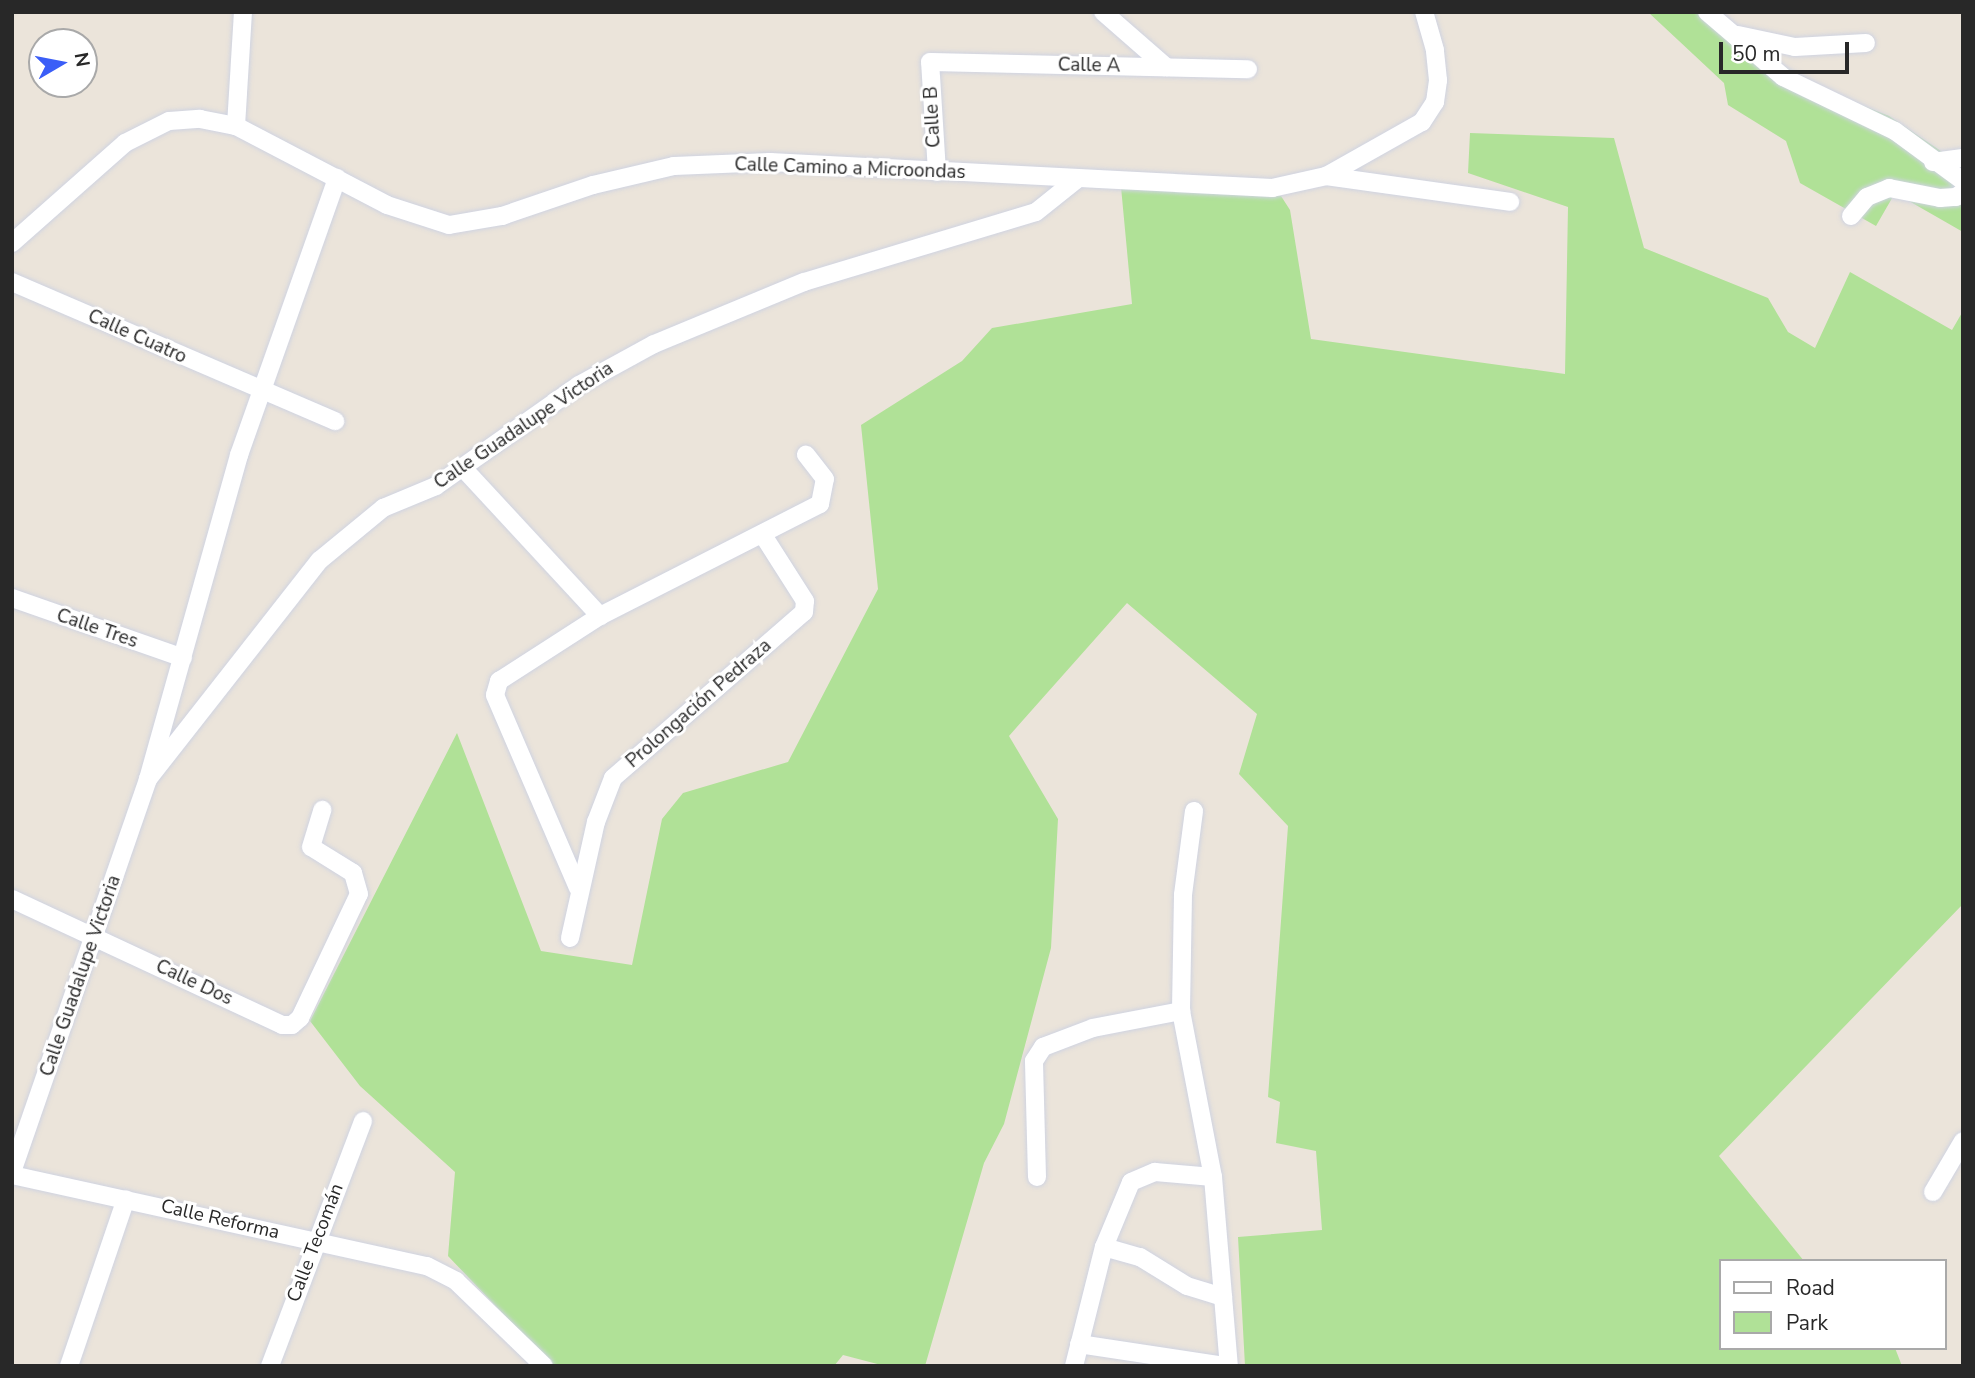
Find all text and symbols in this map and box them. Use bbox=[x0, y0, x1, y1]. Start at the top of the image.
north arrow bbox=[28, 28, 98, 98]
scale bar bbox=[1723, 28, 1853, 72]
text: 50 m bbox=[1732, 40, 1781, 68]
text: N bbox=[68, 50, 96, 69]
street label: Calle A bbox=[1058, 54, 1120, 78]
street label: Calle B bbox=[920, 86, 946, 148]
street label: Calle Camino a Microondas bbox=[734, 154, 966, 184]
street label: Calle Cuatro bbox=[84, 305, 190, 369]
street label: Calle Guadalupe Victoria bbox=[430, 357, 618, 495]
street label: Calle Tres bbox=[53, 604, 141, 654]
street label: Prolongación Pedraza bbox=[622, 635, 776, 773]
street label: Calle Guadalupe Victoria bbox=[36, 872, 126, 1080]
street label: Calle Dos bbox=[152, 955, 236, 1011]
street label: Calle Tecomán bbox=[283, 1181, 349, 1305]
street label: Calle Reforma bbox=[158, 1195, 282, 1245]
legend bbox=[1720, 1259, 1947, 1350]
text: Road bbox=[1786, 1274, 1835, 1302]
text: Park bbox=[1786, 1309, 1828, 1337]

